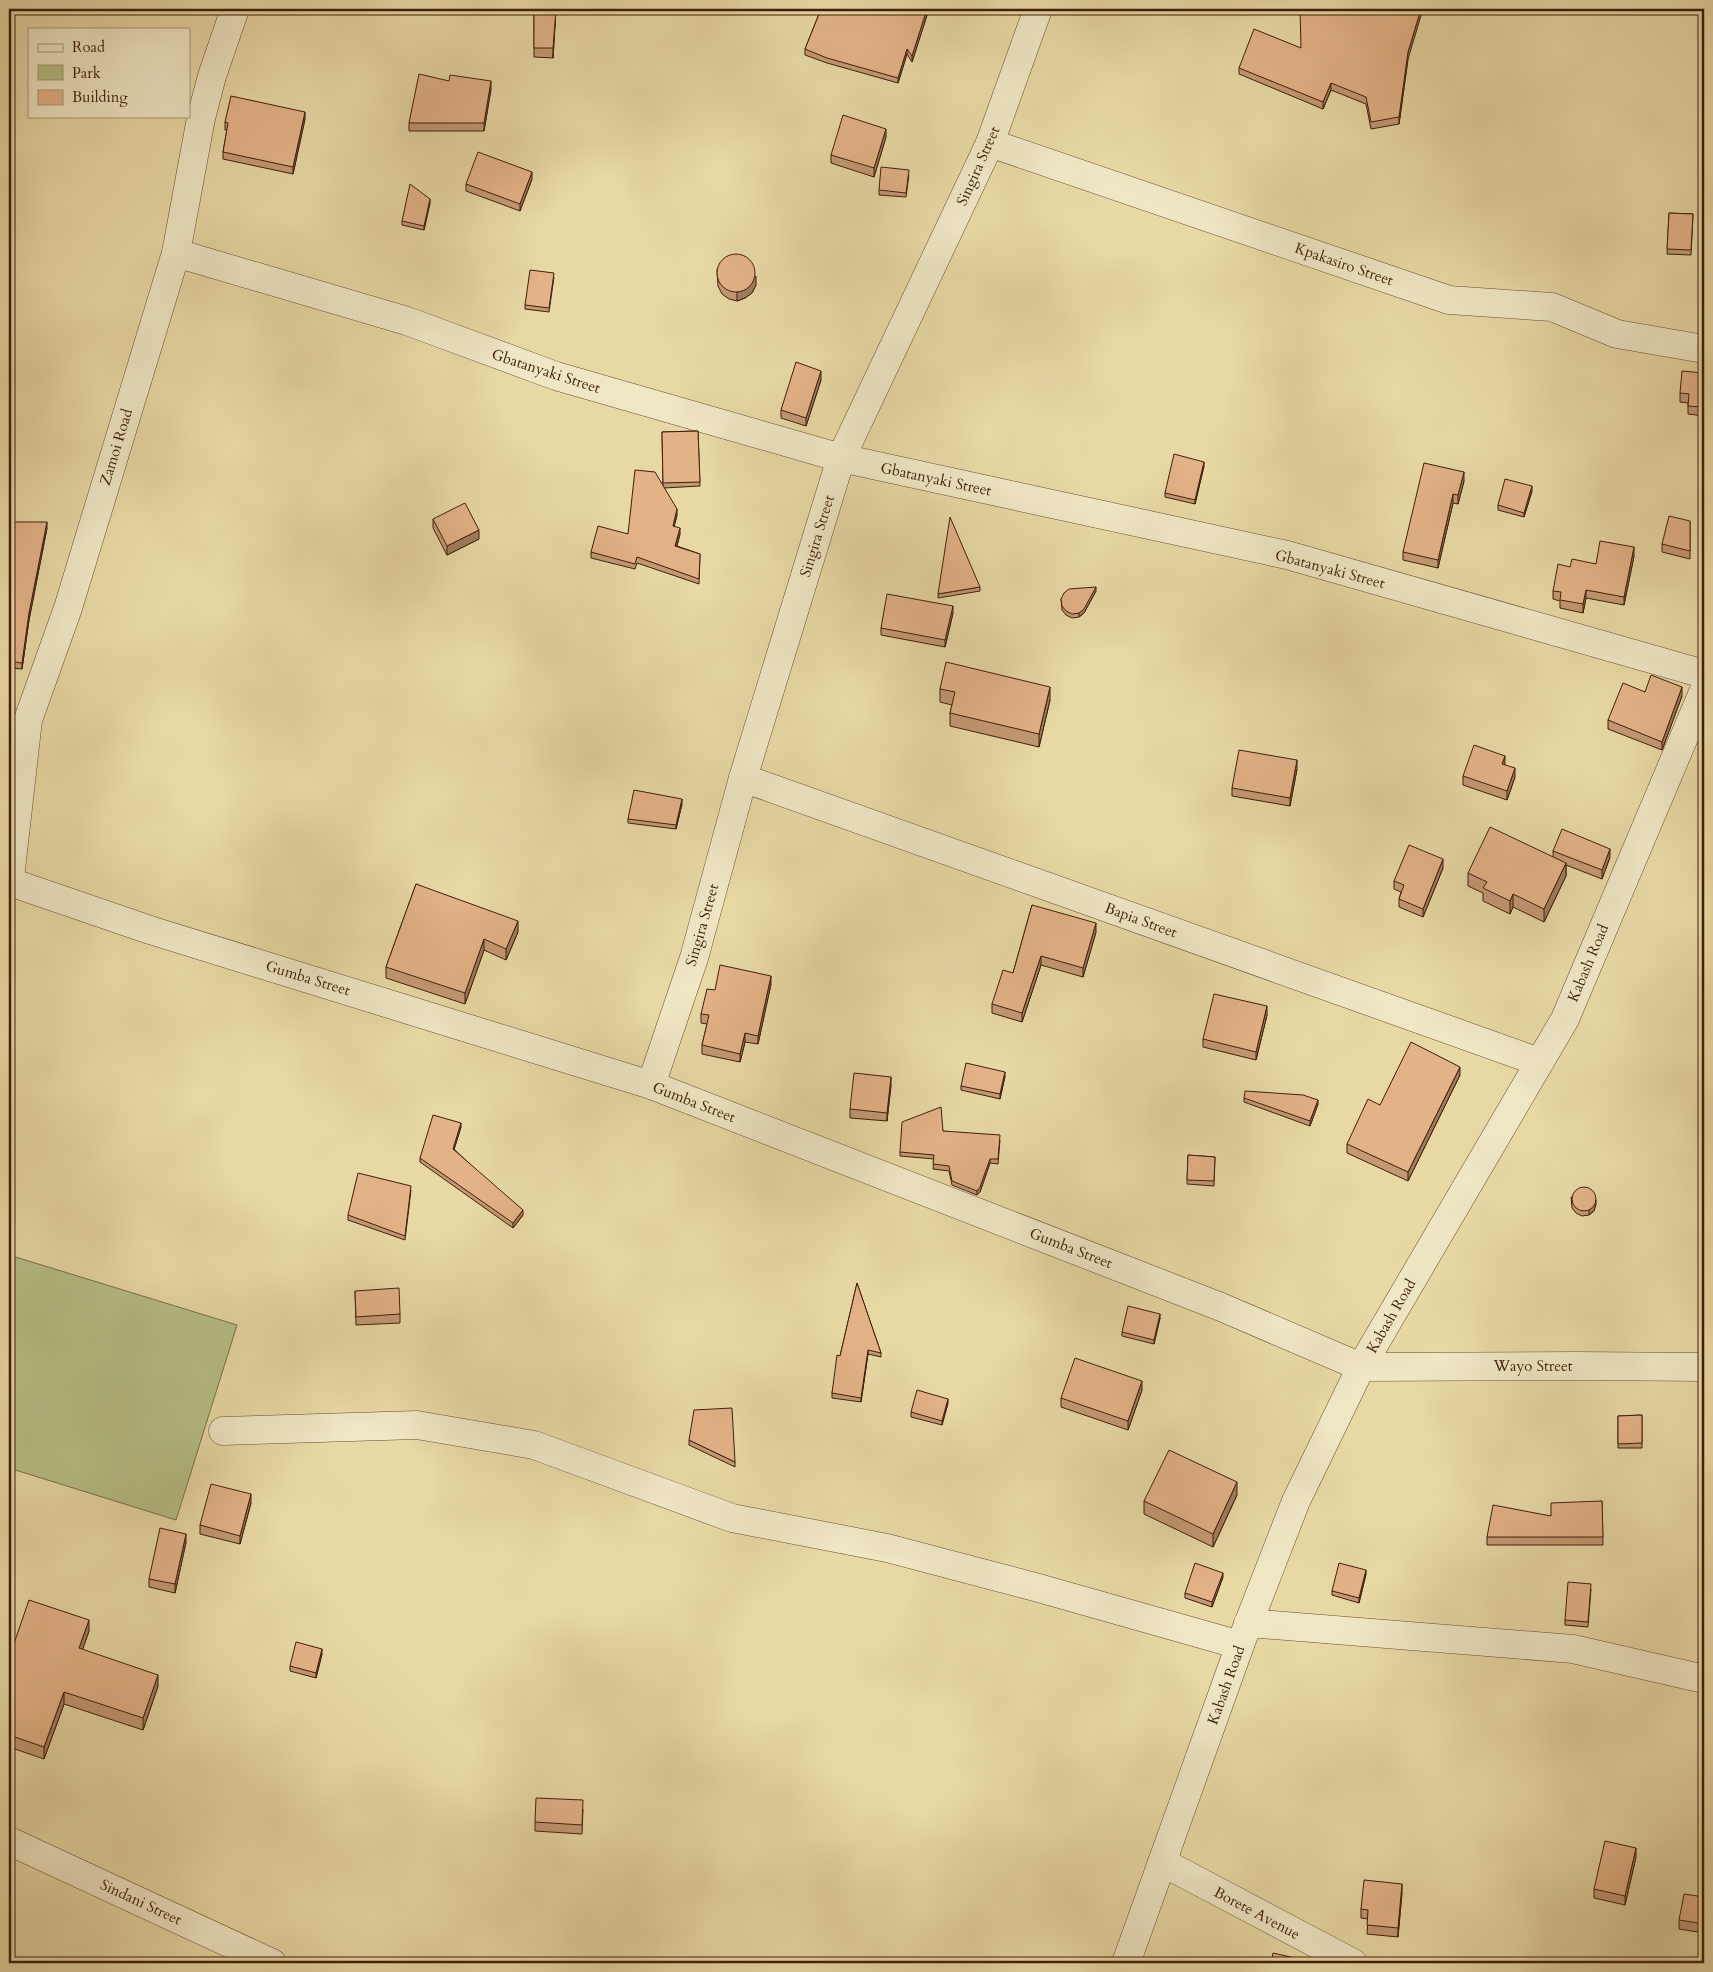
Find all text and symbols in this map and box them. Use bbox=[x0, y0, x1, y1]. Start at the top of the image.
legend bbox=[28, 28, 190, 118]
text: Road bbox=[72, 37, 105, 57]
text: Park bbox=[72, 63, 101, 83]
text: Building bbox=[72, 87, 128, 107]
street label: Singira Street bbox=[952, 123, 1005, 209]
street label: Kpakasiro Street bbox=[1292, 238, 1396, 290]
street label: Gbatanyaki Street bbox=[489, 344, 603, 398]
street label: Zamoi Road bbox=[95, 406, 137, 488]
street label: Gbatanyaki Street bbox=[879, 457, 994, 501]
street label: Singira Street bbox=[795, 492, 839, 580]
street label: Gbatanyaki Street bbox=[1273, 545, 1387, 593]
street label: Singira Street bbox=[681, 881, 723, 969]
street label: Bapia Street bbox=[1102, 898, 1180, 942]
street label: Kabash Road bbox=[1563, 921, 1613, 1005]
street label: Gumba Street bbox=[263, 956, 353, 1000]
street label: Gumba Street bbox=[650, 1077, 739, 1127]
street label: Gumba Street bbox=[1027, 1223, 1116, 1273]
street label: Kabash Road bbox=[1362, 1275, 1420, 1357]
street label: Wayo Street bbox=[1492, 1356, 1573, 1376]
street label: Kabash Road bbox=[1203, 1643, 1249, 1727]
street label: Sindani Street bbox=[97, 1874, 185, 1930]
street label: Borete Avenue bbox=[1210, 1882, 1304, 1944]

